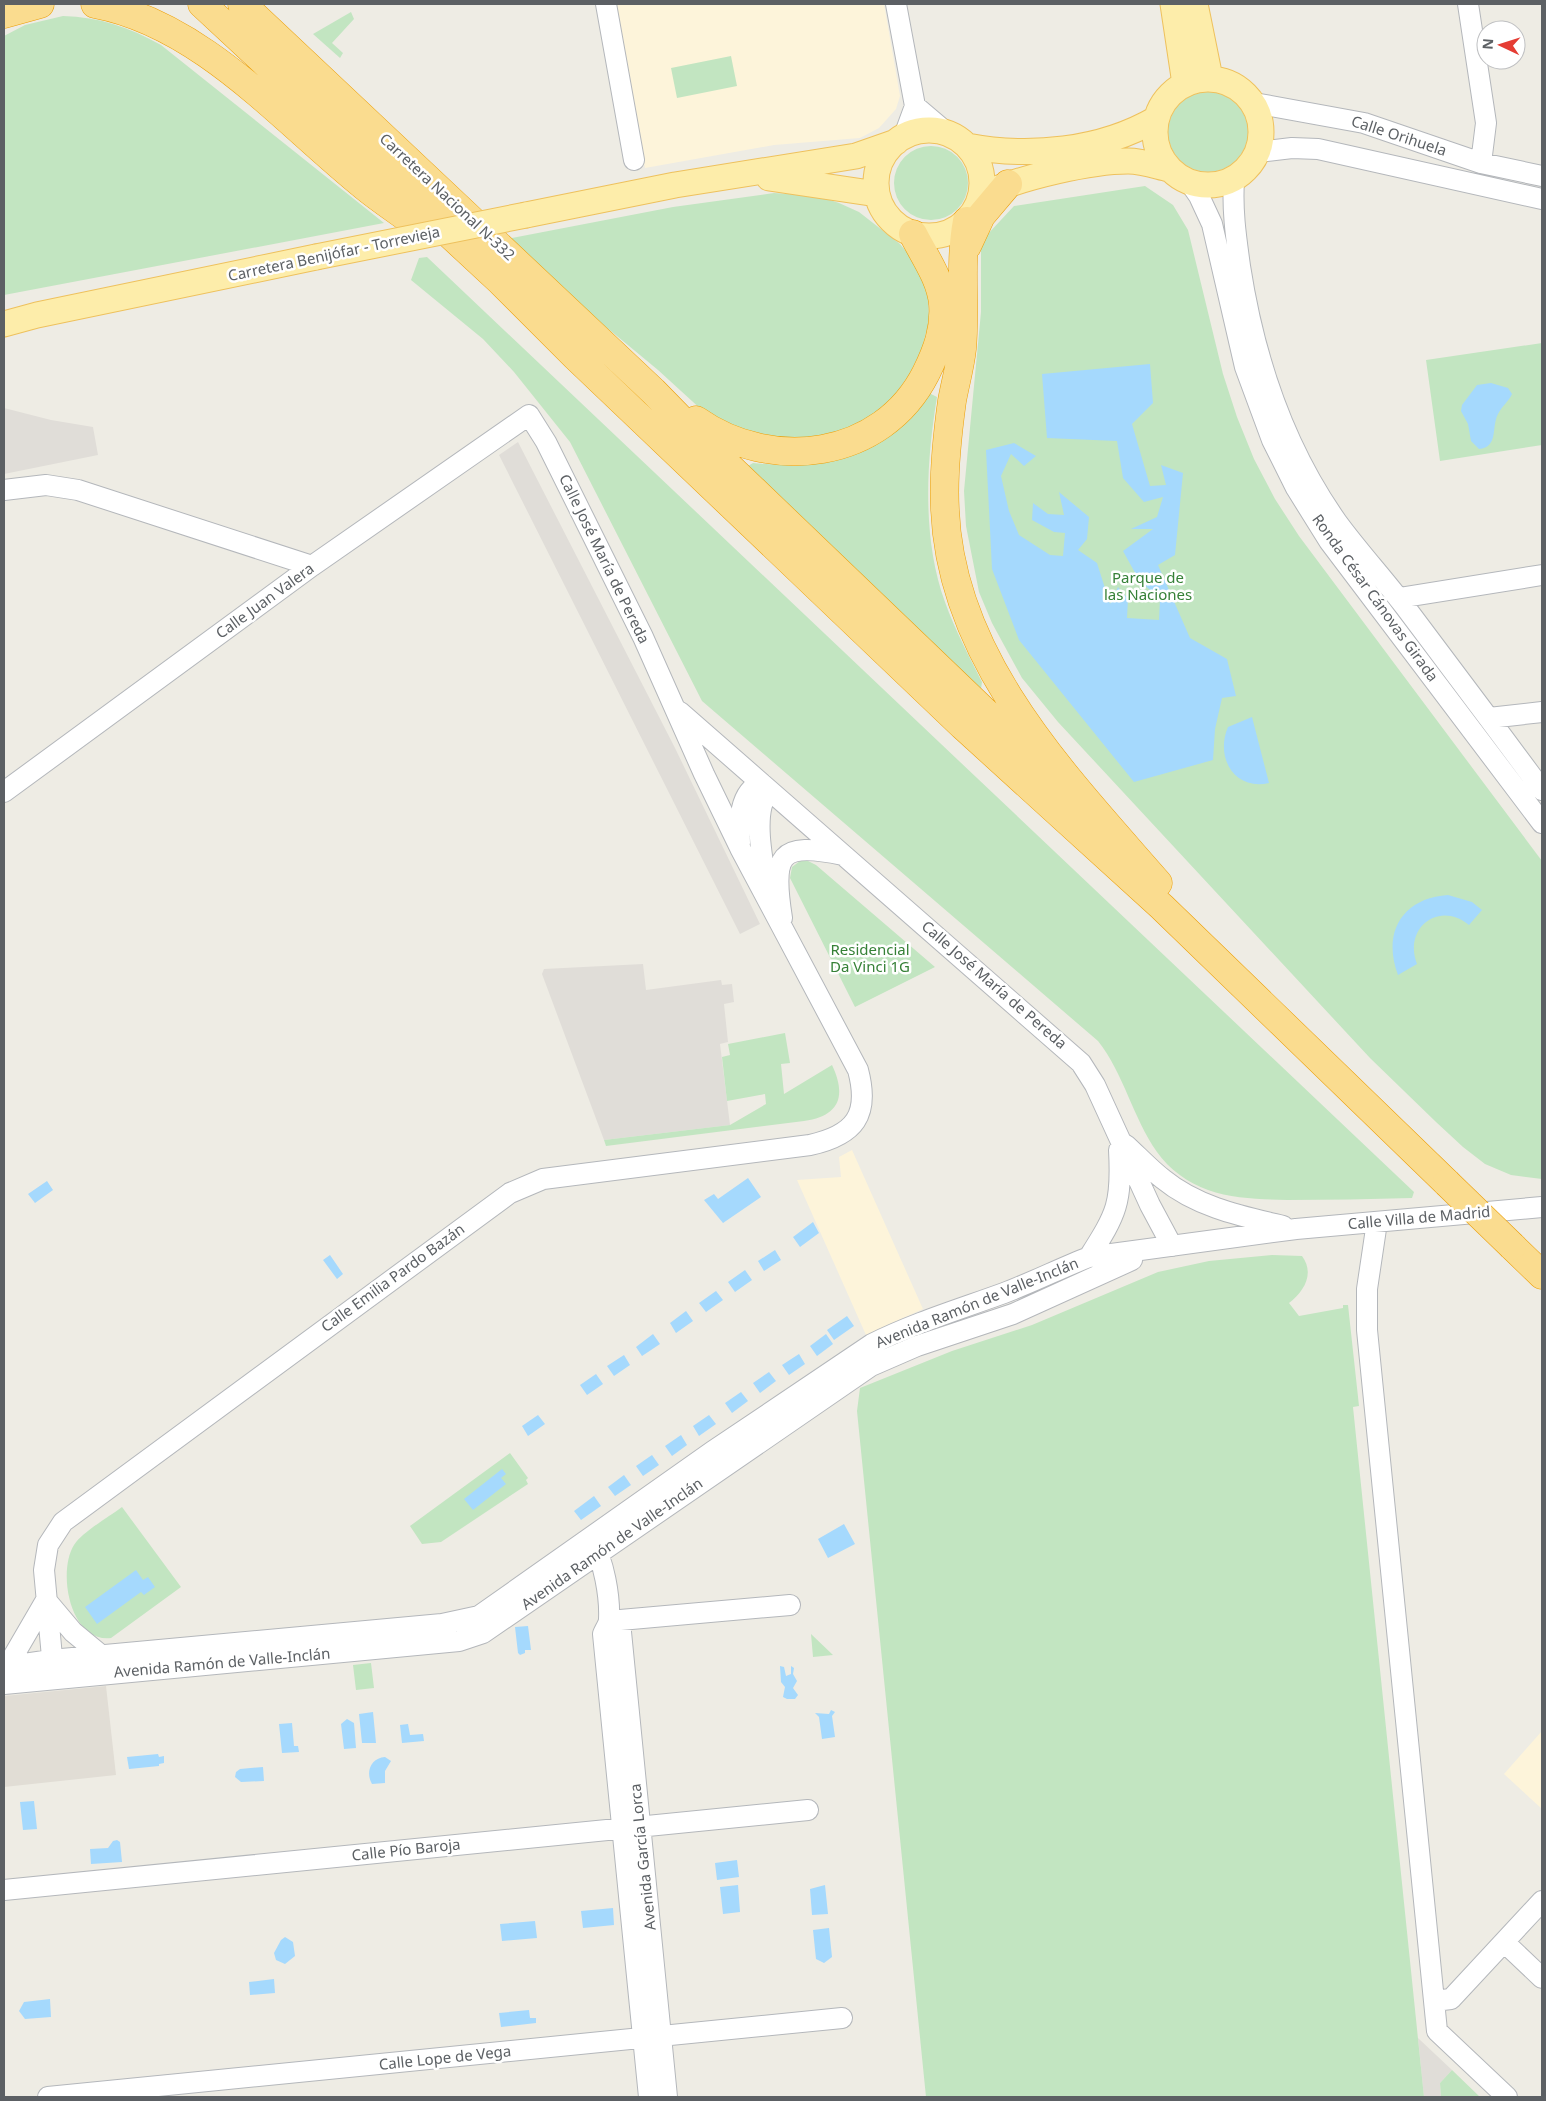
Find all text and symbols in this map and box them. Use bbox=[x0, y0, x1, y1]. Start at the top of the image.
north arrow bbox=[1476, 20, 1526, 70]
text: N bbox=[1478, 38, 1497, 50]
street label: Calle Orihuela bbox=[1349, 110, 1450, 160]
street label: Carretera Nacional N-332 bbox=[376, 128, 520, 264]
street label: Carretera Benijófar - Torrevieja bbox=[226, 221, 442, 285]
street label: Calle José María de Pereda bbox=[555, 470, 655, 647]
street label: Ronda César Cánovas Girada bbox=[1308, 510, 1443, 685]
street label: Calle Juan Valera bbox=[211, 558, 317, 643]
park label: Parque de las Naciones bbox=[1104, 567, 1192, 604]
street label: Calle José María de Pereda bbox=[918, 916, 1071, 1053]
park label: Residencial Da Vinci 1G bbox=[830, 939, 910, 976]
street label: Calle Villa de Madrid bbox=[1347, 1201, 1491, 1233]
street label: Calle Emilia Pardo Bazán bbox=[317, 1218, 468, 1336]
street label: Avenida Ramón de Valle-Inclán bbox=[872, 1252, 1081, 1352]
street label: Avenida Ramón de Valle-Inclán bbox=[517, 1473, 706, 1614]
street label: Avenida Ramón de Valle-Inclán bbox=[113, 1643, 331, 1681]
street label: Avenida García Lorca bbox=[624, 1783, 660, 1931]
street label: Calle Pío Baroja bbox=[350, 1833, 461, 1865]
street label: Calle Lope de Vega bbox=[378, 2040, 512, 2074]

